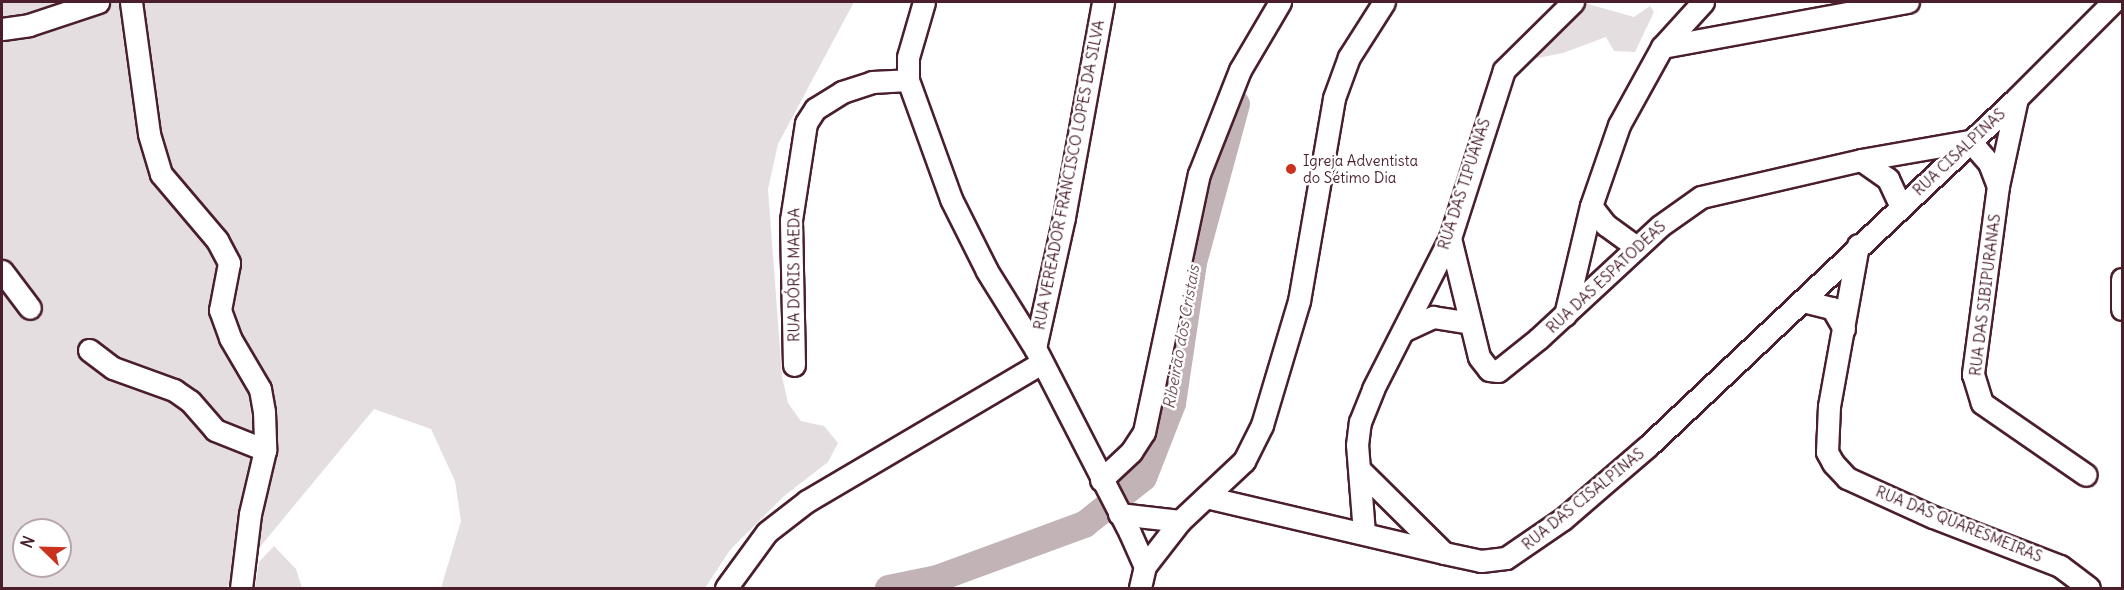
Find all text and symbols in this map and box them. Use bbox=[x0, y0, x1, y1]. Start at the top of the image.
street label: RUA VEREADOR FRANCISCO LOPES DA SILVA bbox=[1030, 19, 1108, 331]
street label: RUA CISALPINAS bbox=[1909, 105, 2009, 199]
street label: RUA DAS TIPUANAS bbox=[1434, 116, 1494, 252]
place label: Igreja Adventista do Sétimo Dia bbox=[1303, 151, 1418, 186]
marker: Igreja Adventista do Sétimo Dia bbox=[1284, 162, 1298, 176]
street label: RUA DÓRIS MAEDA bbox=[785, 208, 803, 342]
street label: RUA DAS SIBIPURANAS bbox=[1966, 213, 2004, 377]
street label: RUA DAS ESPATODEAS bbox=[1543, 217, 1669, 337]
water label: Ribeirão dos Cristais bbox=[1159, 264, 1203, 410]
street label: RUA DAS CISALPINAS bbox=[1518, 444, 1648, 554]
street label: RUA DAS QUARESMEIRAS bbox=[1873, 482, 2045, 566]
north arrow bbox=[12, 518, 72, 578]
text: N bbox=[16, 533, 39, 551]

